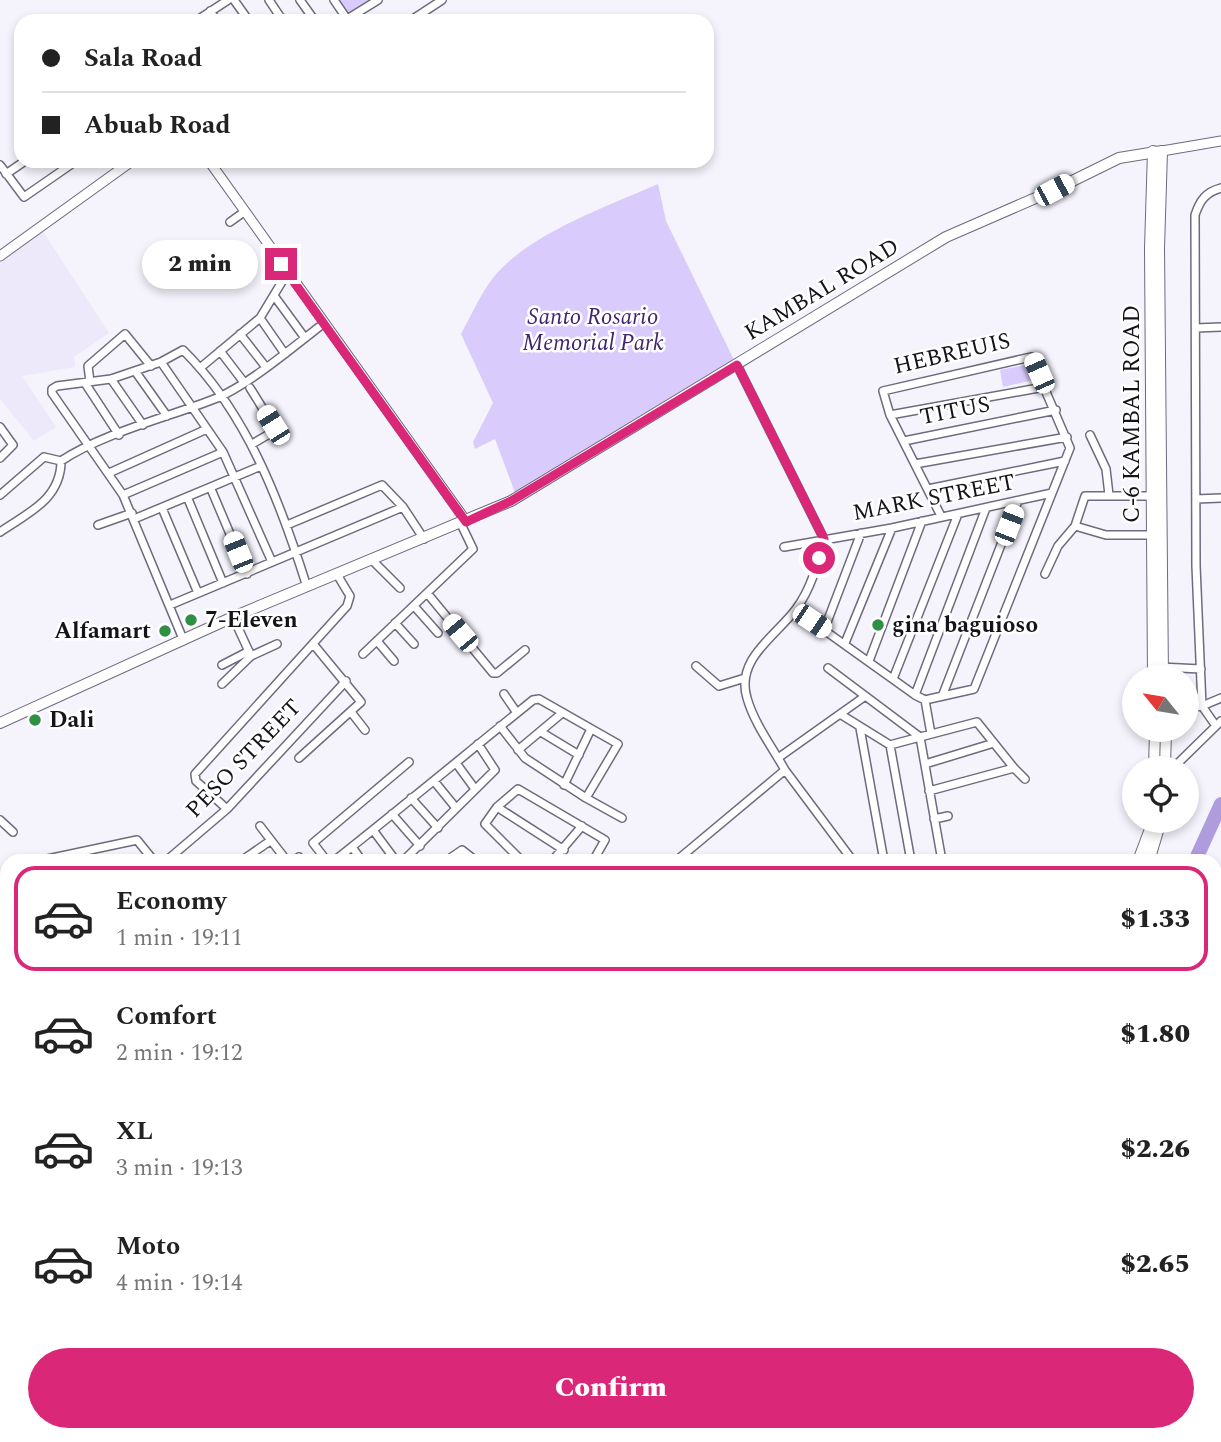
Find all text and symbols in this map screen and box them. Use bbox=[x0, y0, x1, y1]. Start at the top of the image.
text: Sala Road bbox=[84, 38, 202, 78]
text: Abuab Road bbox=[84, 105, 231, 145]
car bbox=[1031, 171, 1078, 209]
street label: KAMBAL ROAD bbox=[738, 230, 906, 350]
callout: 2 min bbox=[141, 240, 256, 288]
text: 2 min bbox=[168, 247, 232, 282]
route end bbox=[265, 248, 297, 280]
park label: Santo Rosario Memorial Park bbox=[522, 300, 664, 361]
street label: C-6 KAMBAL ROAD bbox=[1115, 305, 1150, 523]
street label: HEBREUIS bbox=[890, 324, 1014, 384]
car bbox=[1021, 350, 1058, 396]
street label: TITUS bbox=[917, 387, 993, 435]
car bbox=[253, 402, 294, 448]
street label: MARK STREET bbox=[850, 465, 1018, 531]
car bbox=[992, 502, 1027, 548]
car bbox=[221, 529, 256, 575]
route start bbox=[803, 542, 835, 574]
car bbox=[789, 601, 836, 641]
place label: 7-Eleven bbox=[205, 603, 298, 638]
place label: gina baguioso bbox=[892, 608, 1038, 643]
car bbox=[439, 610, 482, 656]
marker: 7-Eleven bbox=[183, 612, 199, 628]
place label: Alfamart bbox=[54, 614, 151, 649]
marker: gina baguioso bbox=[870, 617, 886, 633]
marker: Alfamart bbox=[157, 623, 173, 639]
north arrow bbox=[1122, 665, 1199, 742]
map controls bbox=[1122, 665, 1199, 833]
street label: PESO STREET bbox=[178, 691, 310, 827]
place label: Dali bbox=[49, 703, 94, 738]
marker: Dali bbox=[27, 712, 43, 728]
button: locate bbox=[1122, 756, 1199, 833]
text: Economy bbox=[116, 881, 226, 921]
icon: car bbox=[32, 887, 95, 950]
text: $1.33 bbox=[1120, 899, 1190, 939]
text: 1 min · 19:11 bbox=[116, 921, 243, 956]
text: Comfort bbox=[116, 996, 217, 1036]
icon: car bbox=[32, 1002, 95, 1065]
text: $1.80 bbox=[1120, 1014, 1190, 1054]
text: 2 min · 19:12 bbox=[116, 1036, 243, 1071]
text: XL bbox=[116, 1111, 153, 1151]
icon: car bbox=[32, 1117, 95, 1180]
text: $2.26 bbox=[1120, 1129, 1190, 1169]
text: 3 min · 19:13 bbox=[116, 1151, 243, 1186]
text: Moto bbox=[116, 1226, 180, 1266]
icon: car bbox=[32, 1232, 95, 1295]
text: $2.65 bbox=[1120, 1244, 1190, 1284]
text: 4 min · 19:14 bbox=[116, 1266, 243, 1301]
button: Confirm bbox=[28, 1348, 1194, 1428]

